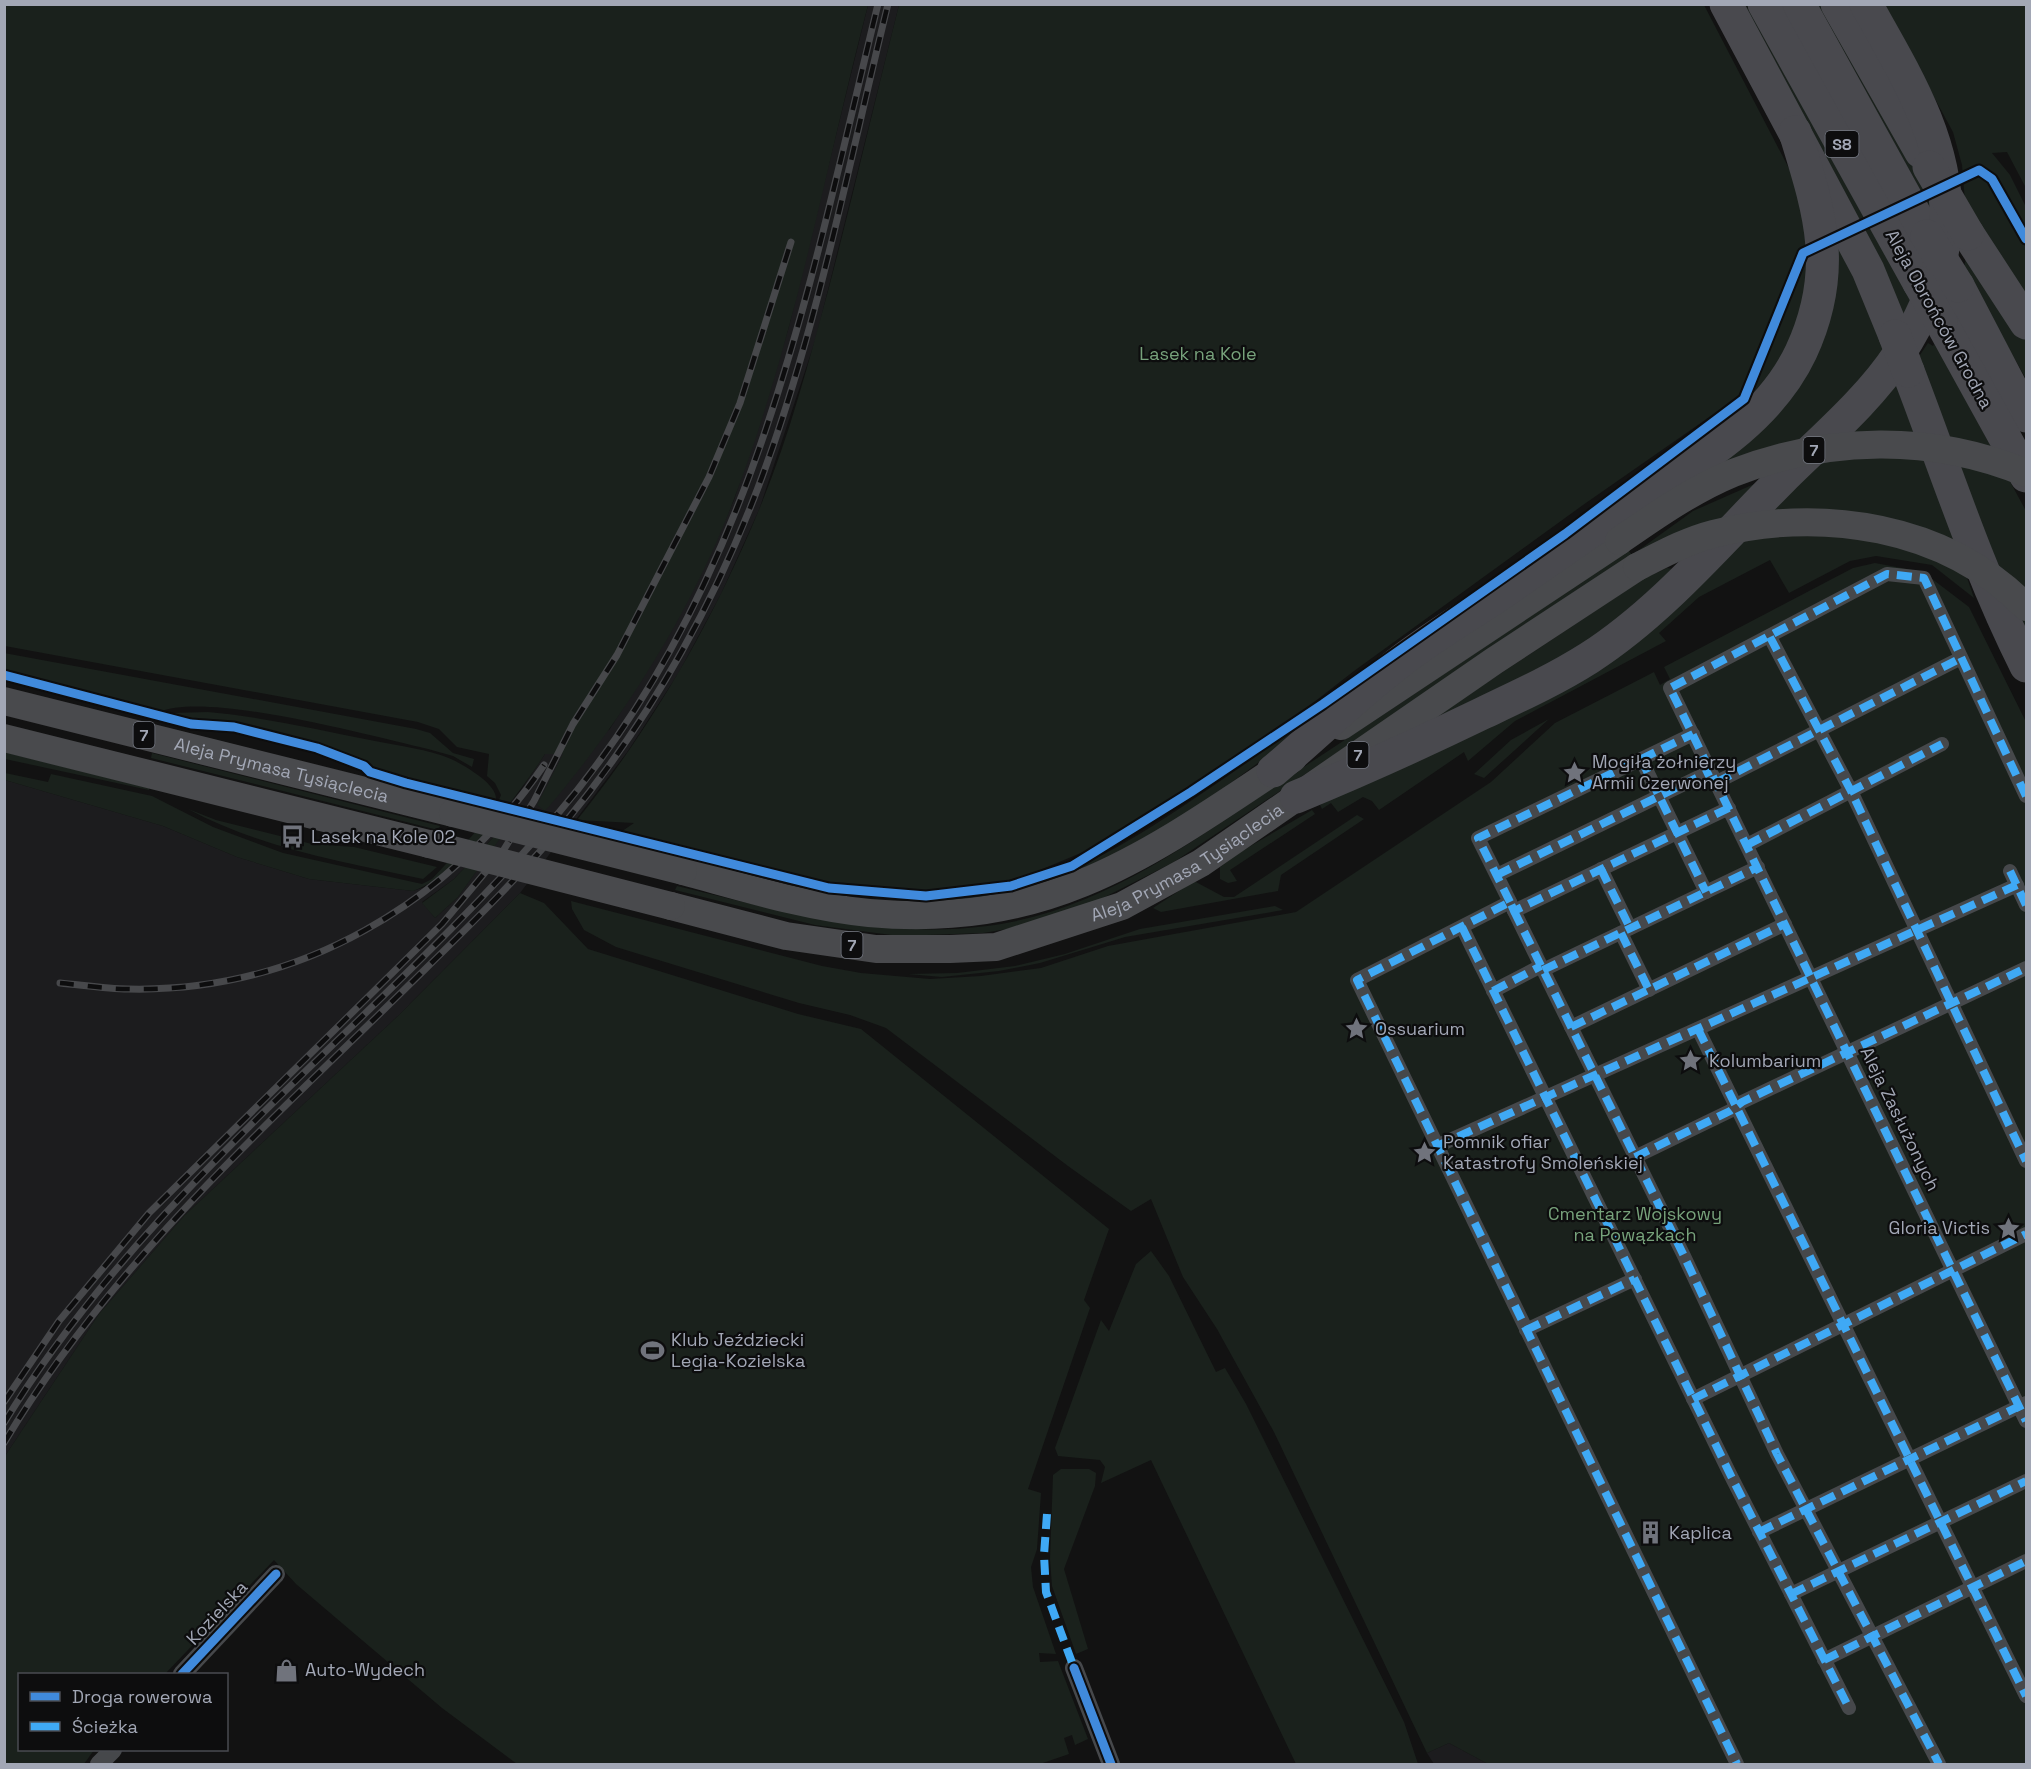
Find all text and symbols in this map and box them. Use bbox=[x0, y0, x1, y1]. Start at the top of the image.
road number: S8 bbox=[1826, 131, 1858, 157]
street label: Aleja Obrońców Grodna bbox=[1881, 225, 1998, 412]
park label: Lasek na Kole bbox=[1139, 342, 1257, 365]
road number: 7 bbox=[1804, 437, 1824, 463]
road number: 7 bbox=[134, 722, 154, 748]
street label: Aleja Prymasa Tysiąclecia bbox=[172, 732, 391, 808]
road number: 7 bbox=[1348, 742, 1368, 768]
place label: Mogiła żołnierzy Armii Czerwonej bbox=[1592, 750, 1736, 794]
place icon: Mogiła żołnierzy Armii Czerwonej bbox=[1561, 759, 1587, 785]
street label: Aleja Prymasa Tysiąclecia bbox=[1088, 798, 1288, 926]
bus stop icon: Lasek na Kole 02 bbox=[280, 824, 306, 850]
place label: Lasek na Kole 02 bbox=[311, 825, 455, 848]
road number: 7 bbox=[842, 932, 862, 958]
place icon: Ossuarium bbox=[1344, 1016, 1370, 1042]
place label: Ossuarium bbox=[1375, 1017, 1465, 1040]
street label: Aleja Zasłużonych bbox=[1856, 1043, 1945, 1195]
place icon: Kolumbarium bbox=[1678, 1048, 1704, 1074]
place label: Kolumbarium bbox=[1709, 1049, 1821, 1072]
place label: Pomnik ofiar Katastrofy Smoleńskiej bbox=[1443, 1130, 1643, 1174]
place icon: Pomnik ofiar Katastrofy Smoleńskiej bbox=[1412, 1139, 1438, 1165]
park label: Cmentarz Wojskowy na Powązkach bbox=[1548, 1202, 1722, 1246]
place icon: Gloria Victis bbox=[1995, 1215, 2021, 1241]
place label: Gloria Victis bbox=[1889, 1216, 1990, 1239]
place label: Klub Jeździecki Legia-Kozielska bbox=[671, 1328, 805, 1372]
sports icon: Klub Jeździecki Legia-Kozielska bbox=[640, 1337, 666, 1363]
building icon: Kaplica bbox=[1638, 1520, 1664, 1546]
place label: Kaplica bbox=[1669, 1521, 1732, 1544]
street label: Kozielska bbox=[181, 1576, 252, 1650]
shop icon: Auto-Wydech bbox=[274, 1657, 300, 1683]
place label: Auto-Wydech bbox=[305, 1658, 425, 1681]
legend bbox=[18, 1673, 228, 1751]
text: Droga rowerowa bbox=[72, 1685, 212, 1708]
text: Ścieżka bbox=[72, 1715, 138, 1738]

